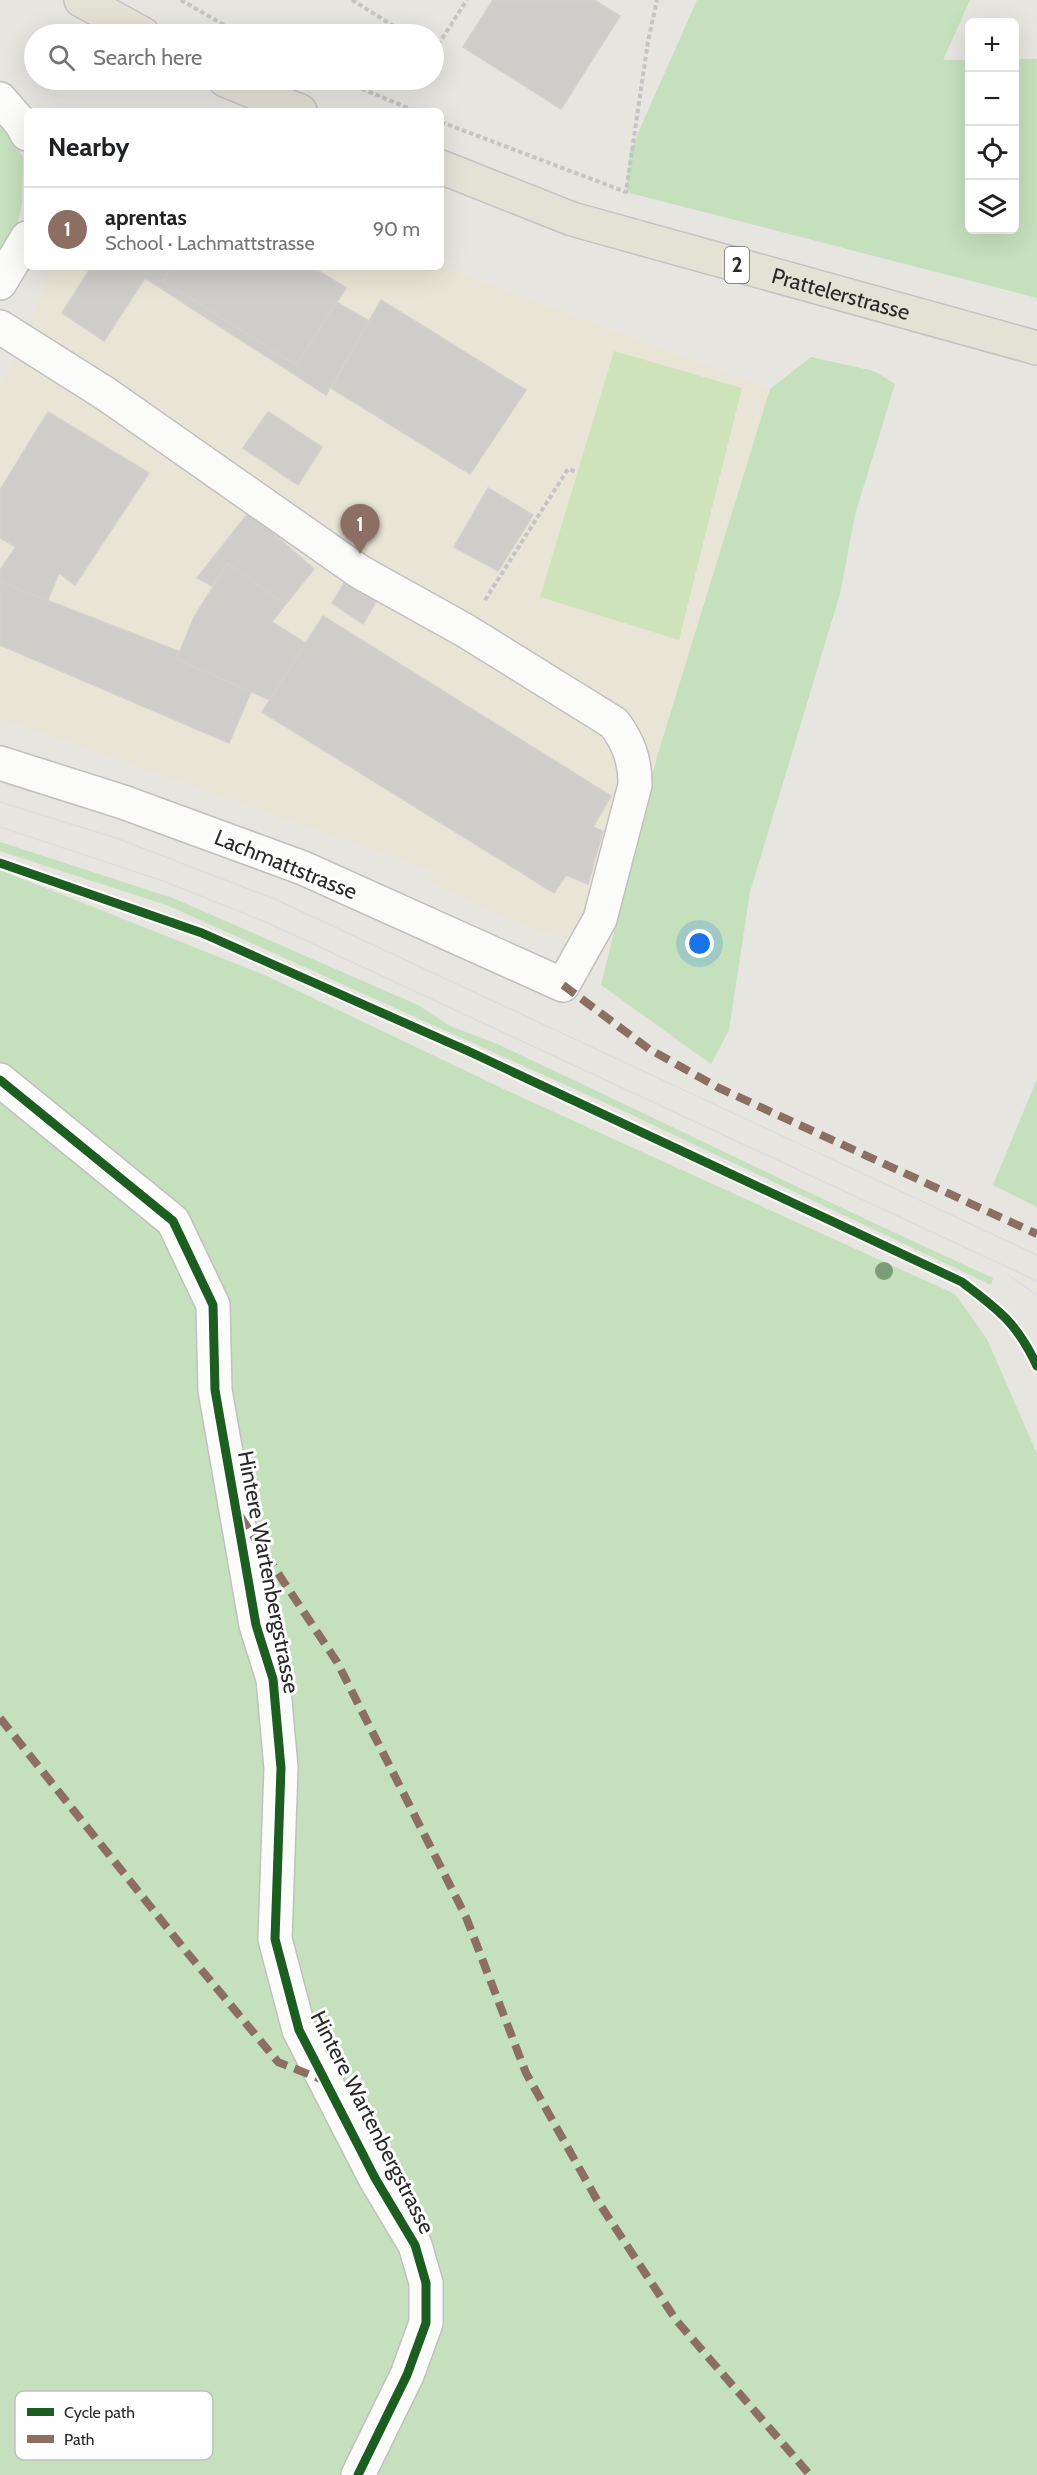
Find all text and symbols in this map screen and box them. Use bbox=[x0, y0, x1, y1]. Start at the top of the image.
map controls bbox=[965, 18, 1019, 234]
button: + bbox=[965, 18, 1019, 72]
search box bbox=[24, 24, 444, 90]
icon: search bbox=[45, 41, 78, 74]
text: Search here bbox=[93, 44, 202, 71]
button: − bbox=[965, 72, 1019, 126]
button: locate bbox=[965, 126, 1019, 180]
text: Nearby bbox=[48, 131, 129, 163]
button: layers bbox=[965, 180, 1019, 234]
text: aprentas bbox=[105, 204, 187, 231]
text: 1 bbox=[64, 217, 71, 241]
text: 90 m bbox=[373, 217, 420, 241]
text: School · Lachmattstrasse bbox=[105, 231, 315, 255]
road number: 2 bbox=[725, 247, 749, 283]
street label: Prattelerstrasse bbox=[769, 262, 913, 326]
pin: 1 bbox=[340, 504, 380, 554]
street label: Lachmattstrasse bbox=[211, 824, 361, 905]
your location bbox=[685, 929, 714, 958]
street label: Hintere Wartenbergstrasse bbox=[232, 1449, 305, 1696]
street label: Hintere Wartenbergstrasse bbox=[305, 2006, 441, 2238]
legend bbox=[15, 2391, 213, 2460]
text: Cycle path bbox=[64, 2403, 135, 2422]
text: Path bbox=[64, 2430, 95, 2449]

